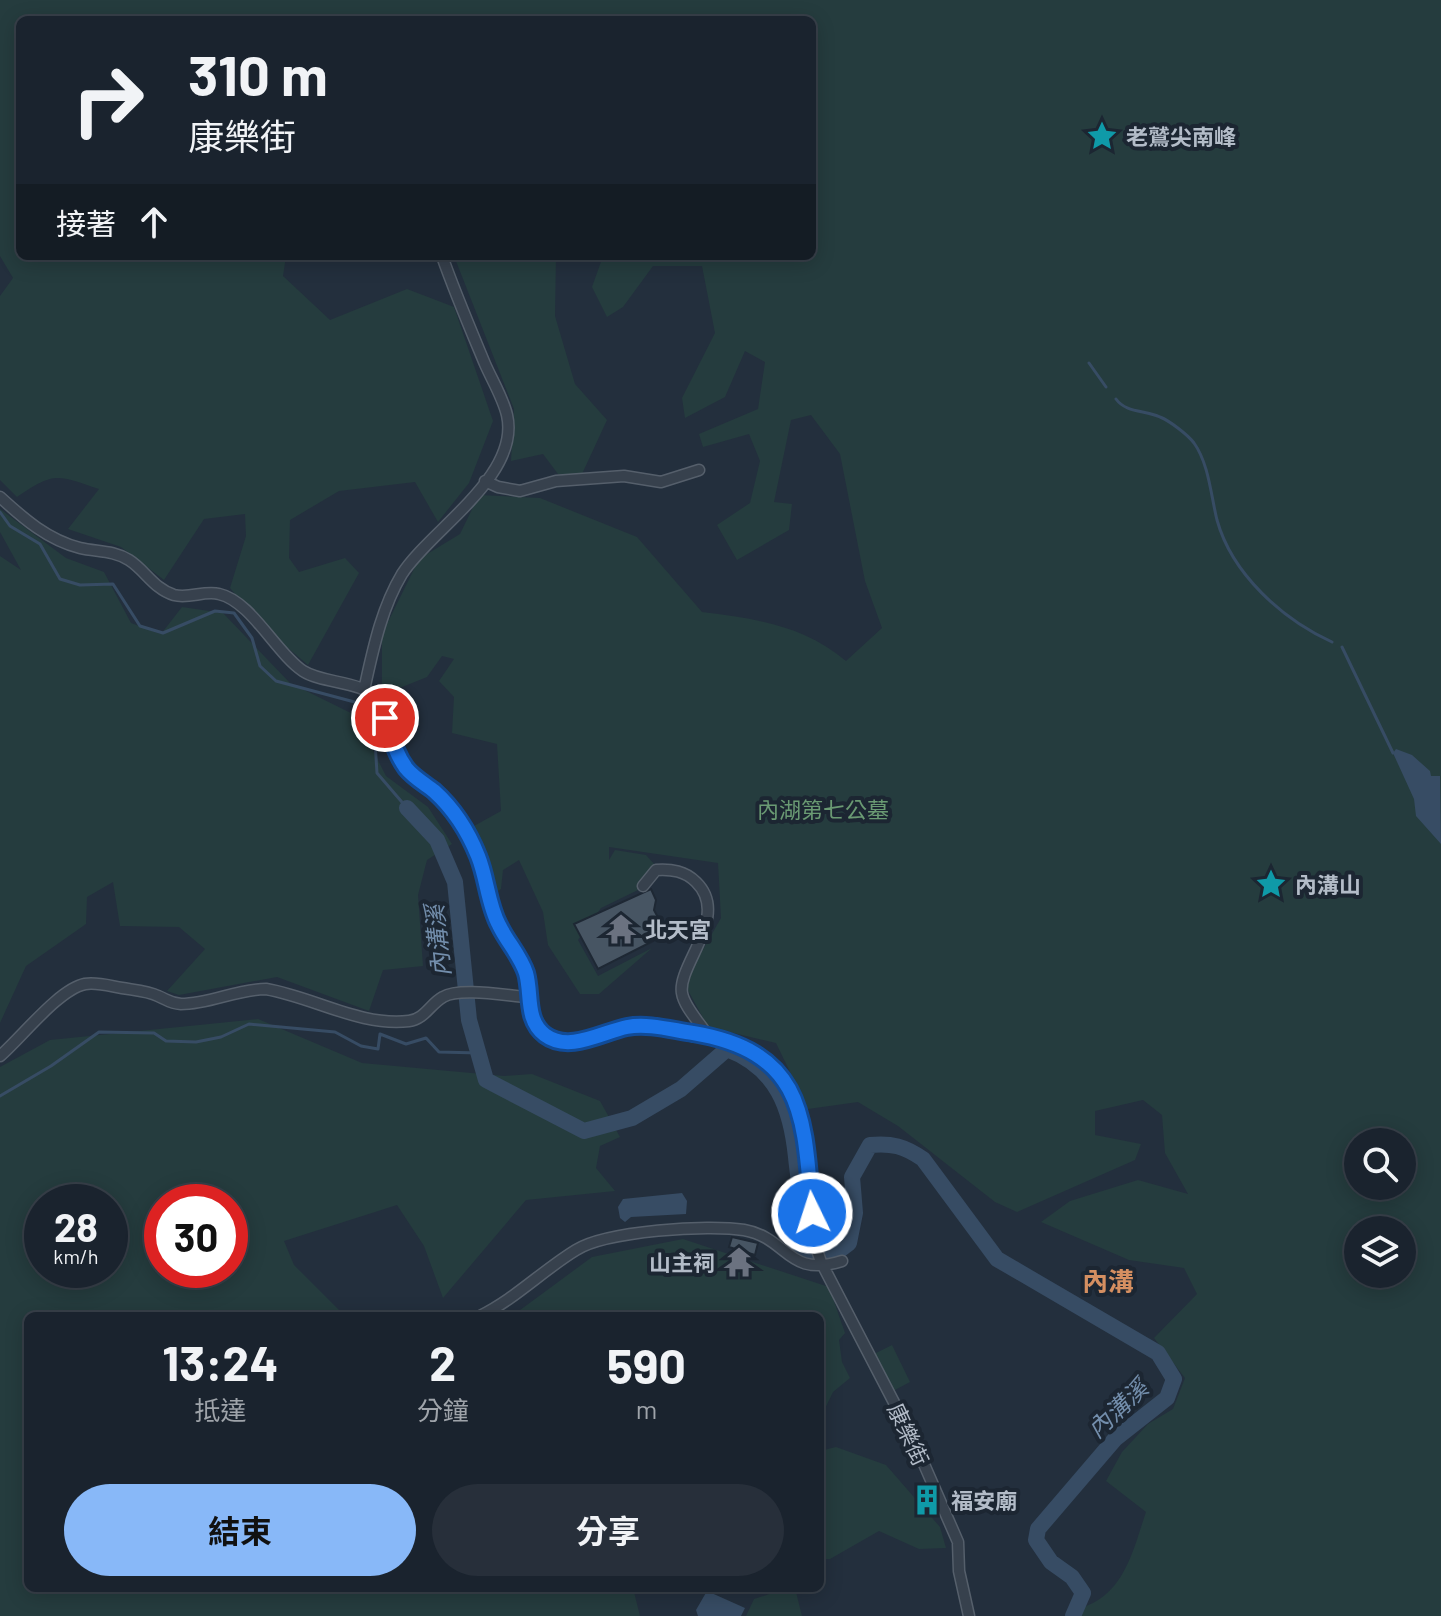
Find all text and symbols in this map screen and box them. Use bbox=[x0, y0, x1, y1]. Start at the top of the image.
text: 310 m bbox=[188, 40, 328, 107]
icon: right bbox=[56, 48, 160, 152]
text: 康樂街 bbox=[188, 114, 296, 157]
place icon: 老鷲尖南峰 bbox=[1085, 119, 1119, 153]
place label: 老鷲尖南峰 bbox=[1126, 123, 1236, 149]
icon: ahead bbox=[132, 200, 176, 244]
text: 接著 bbox=[56, 205, 116, 241]
pin bbox=[351, 684, 419, 752]
icon: arrive bbox=[363, 696, 407, 740]
park label: 內湖第七公墓 bbox=[757, 796, 889, 822]
place icon: 內溝山 bbox=[1254, 867, 1288, 901]
place label: 內溝山 bbox=[1295, 871, 1361, 897]
water label: 內溝溪 bbox=[419, 901, 455, 978]
temple icon: 北天宮 bbox=[604, 912, 638, 946]
place label: 北天宮 bbox=[645, 916, 711, 942]
map controls bbox=[1344, 1128, 1416, 1288]
button: search bbox=[1344, 1128, 1416, 1200]
position arrow bbox=[770, 1171, 854, 1255]
speed limit sign: 30 bbox=[144, 1184, 248, 1288]
text: 28 bbox=[54, 1202, 98, 1250]
button: layers bbox=[1344, 1216, 1416, 1288]
text: km/h bbox=[53, 1244, 99, 1268]
temple icon: 山主祠 bbox=[722, 1245, 756, 1279]
place label: 山主祠 bbox=[649, 1249, 715, 1275]
district label: 內溝 bbox=[1082, 1265, 1134, 1296]
text: 13:24 bbox=[162, 1333, 279, 1391]
text: 2 bbox=[429, 1333, 456, 1391]
text: 590 bbox=[607, 1336, 686, 1394]
water label: 內溝溪 bbox=[1081, 1371, 1155, 1443]
text: m bbox=[636, 1393, 657, 1424]
text: 抵達 bbox=[194, 1394, 246, 1425]
text: 分鐘 bbox=[417, 1394, 469, 1425]
street label: 康樂街 bbox=[883, 1399, 935, 1469]
building icon: 福安廟 bbox=[910, 1483, 944, 1517]
button: 結束 bbox=[64, 1484, 416, 1576]
button: 分享 bbox=[432, 1484, 784, 1576]
place label: 福安廟 bbox=[951, 1487, 1017, 1513]

